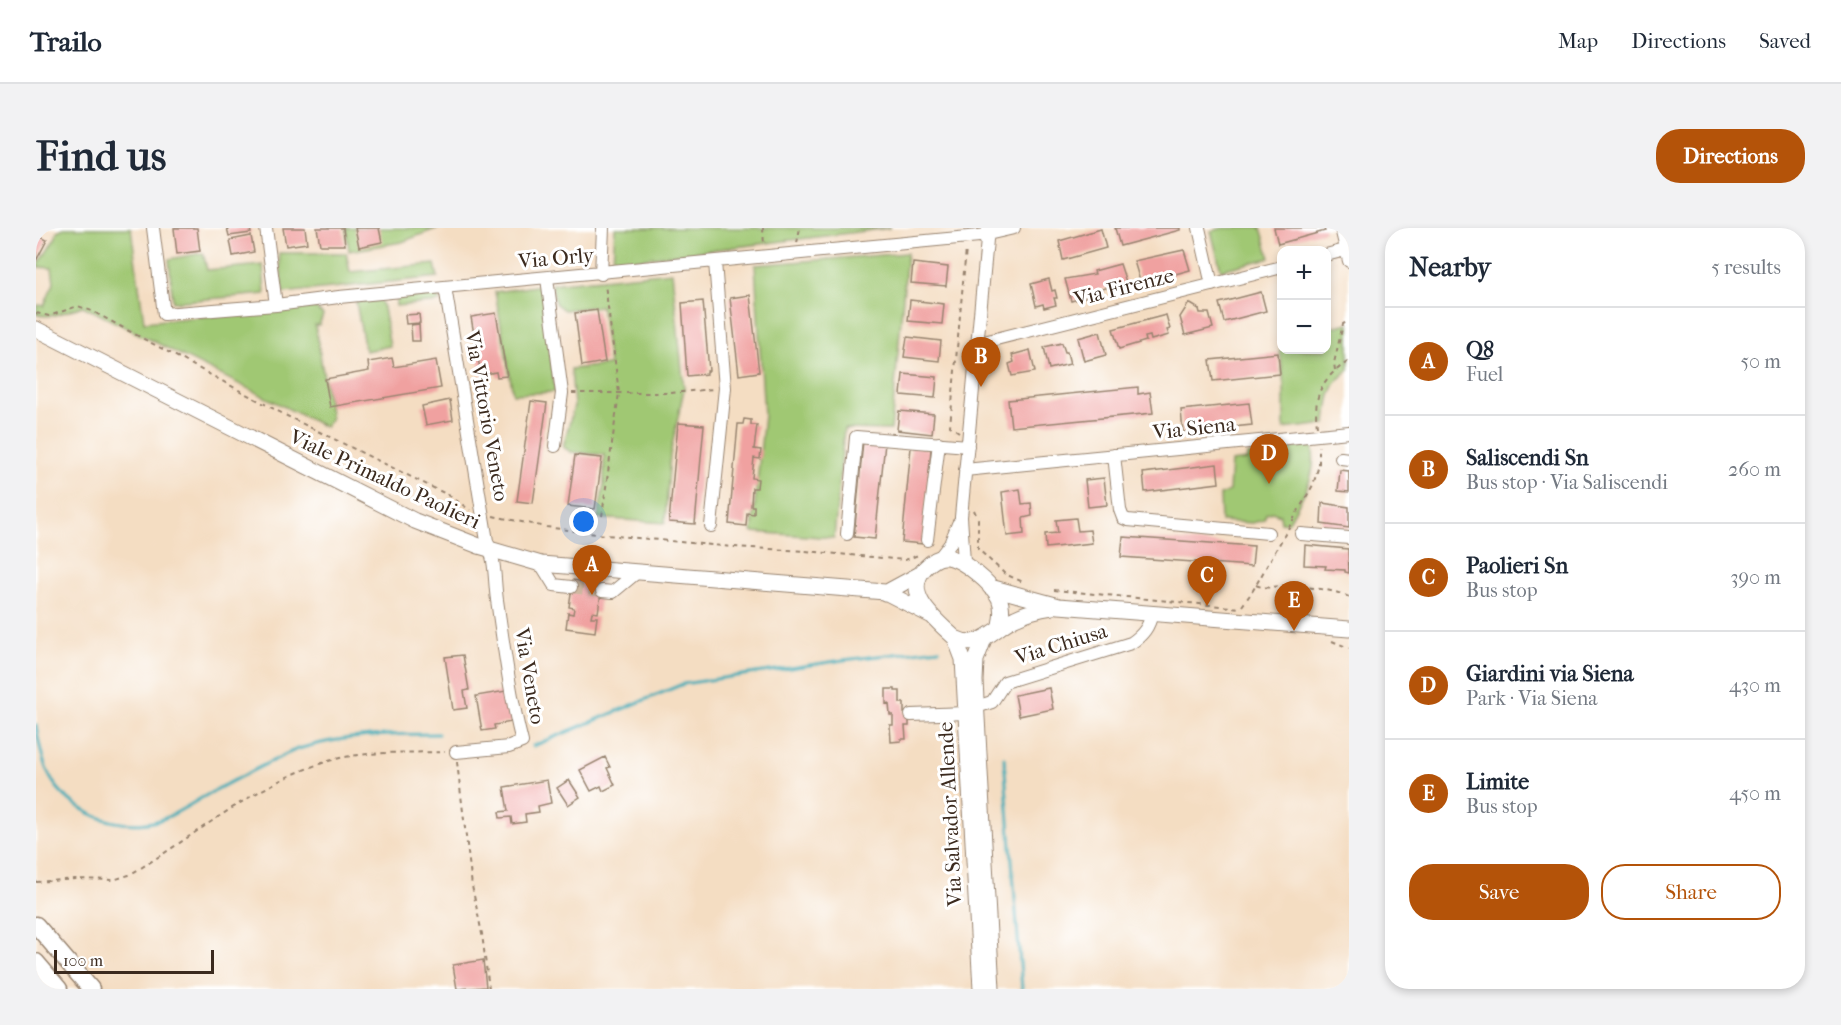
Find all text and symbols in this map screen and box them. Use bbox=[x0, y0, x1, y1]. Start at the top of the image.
text: Trailo bbox=[30, 25, 102, 58]
text: Map bbox=[1558, 29, 1598, 53]
text: Directions bbox=[1631, 29, 1726, 53]
text: Saved bbox=[1759, 29, 1811, 53]
button: Directions bbox=[1656, 129, 1805, 183]
text: Find us bbox=[36, 132, 166, 181]
street label: Via Orly bbox=[516, 243, 596, 273]
map controls bbox=[1277, 246, 1331, 354]
button: + bbox=[1277, 246, 1331, 300]
text: Nearby bbox=[1409, 252, 1491, 283]
text: 5 results bbox=[1711, 256, 1781, 279]
street label: Via Firenze bbox=[1070, 263, 1177, 311]
button: − bbox=[1277, 300, 1331, 354]
street label: Via Vittorio Veneto bbox=[460, 328, 514, 503]
text: Q8 bbox=[1466, 337, 1494, 363]
pin: B bbox=[962, 338, 1000, 387]
text: A bbox=[1422, 350, 1435, 373]
text: 50 m bbox=[1740, 350, 1781, 373]
text: Fuel bbox=[1466, 363, 1503, 386]
street label: Via Siena bbox=[1150, 412, 1237, 444]
street label: Viale Primaldo Paolieri bbox=[285, 424, 484, 534]
pin: D bbox=[1250, 434, 1288, 484]
text: Saliscendi Sn bbox=[1466, 445, 1589, 471]
text: B bbox=[1422, 458, 1435, 481]
text: 260 m bbox=[1728, 458, 1781, 481]
text: Bus stop · Via Saliscendi bbox=[1466, 471, 1668, 494]
your location bbox=[569, 507, 598, 536]
pin: A bbox=[572, 546, 612, 595]
text: Paolieri Sn bbox=[1466, 553, 1568, 579]
pin: C bbox=[1188, 556, 1226, 606]
text: C bbox=[1422, 566, 1435, 589]
text: 390 m bbox=[1730, 566, 1781, 589]
text: Bus stop bbox=[1466, 579, 1538, 602]
pin: E bbox=[1274, 582, 1314, 631]
street label: Via Chiusa bbox=[1011, 619, 1110, 670]
street label: Via Veneto bbox=[510, 625, 550, 726]
text: Giardini via Siena bbox=[1466, 661, 1634, 687]
text: D bbox=[1421, 674, 1436, 697]
text: 430 m bbox=[1729, 674, 1781, 697]
text: Park · Via Siena bbox=[1466, 687, 1598, 710]
street label: Via Salvador Allende bbox=[933, 721, 967, 908]
text: Limite bbox=[1466, 769, 1529, 795]
text: E bbox=[1422, 782, 1435, 805]
text: 450 m bbox=[1729, 782, 1781, 805]
text: Bus stop bbox=[1466, 795, 1538, 818]
button: Save bbox=[1409, 864, 1589, 920]
button: Share bbox=[1601, 864, 1781, 920]
scale bar bbox=[54, 947, 214, 974]
text: 100 m bbox=[63, 951, 103, 970]

